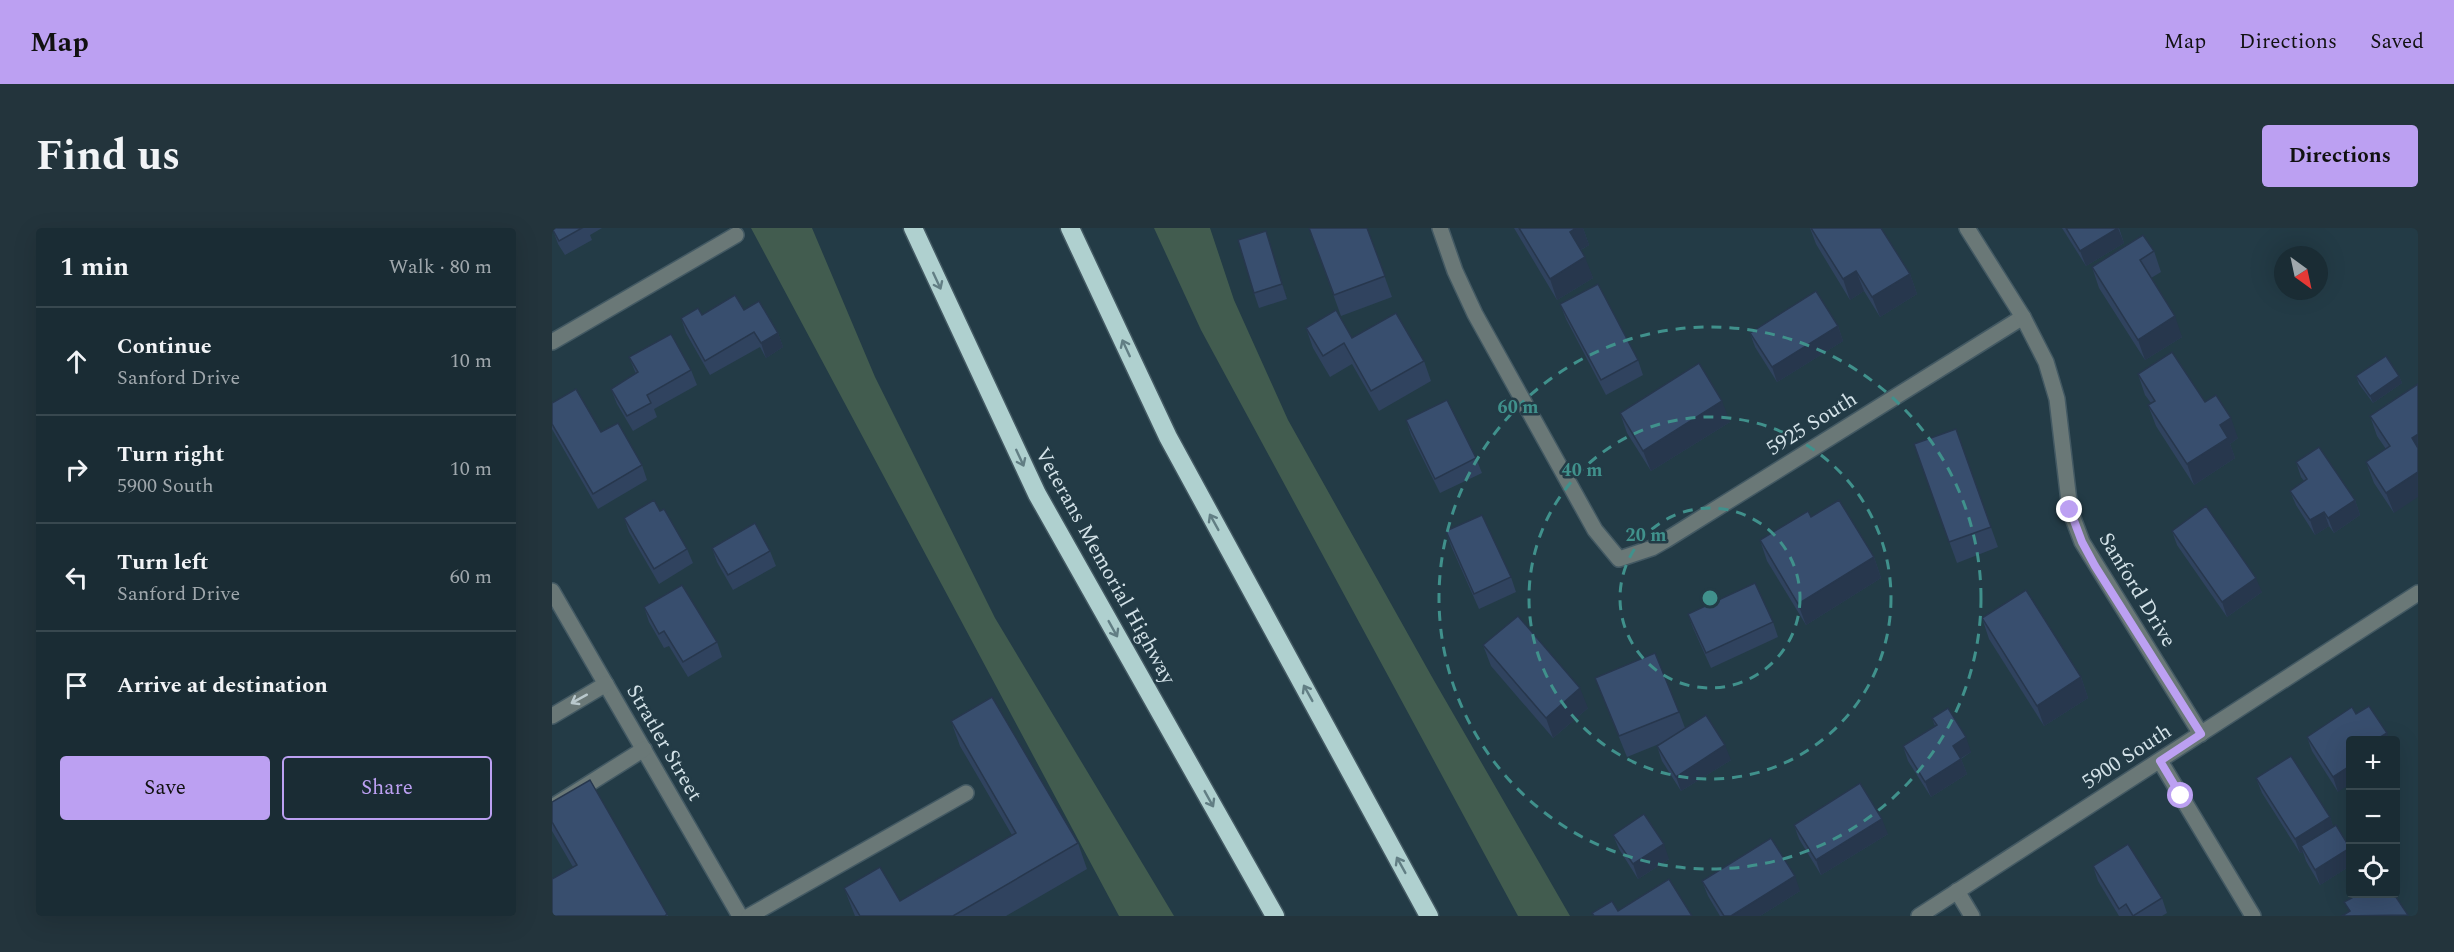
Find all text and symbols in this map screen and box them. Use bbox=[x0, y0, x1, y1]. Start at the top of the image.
text: Map bbox=[30, 21, 89, 64]
text: Map bbox=[2164, 26, 2206, 58]
text: Directions bbox=[2239, 26, 2337, 58]
text: Saved bbox=[2370, 26, 2424, 58]
text: Find us bbox=[36, 125, 180, 188]
button: Directions bbox=[2262, 125, 2418, 187]
north arrow bbox=[2274, 246, 2328, 300]
text: 1 min bbox=[60, 247, 129, 287]
text: Walk · 80 m bbox=[389, 252, 492, 282]
one-way arrow bbox=[932, 272, 944, 290]
text: Continue bbox=[117, 330, 212, 363]
one-way arrow bbox=[1120, 340, 1132, 358]
icon: ahead bbox=[60, 345, 93, 378]
text: 10 m bbox=[450, 346, 492, 376]
text: Sanford Drive bbox=[117, 363, 240, 393]
street label: 5925 South bbox=[1760, 384, 1864, 464]
text: 60 m bbox=[1498, 394, 1538, 421]
text: Turn right bbox=[117, 438, 224, 471]
street label: Veterans Memorial Highway bbox=[1026, 442, 1184, 691]
one-way arrow bbox=[1014, 448, 1026, 466]
icon: right bbox=[60, 453, 93, 486]
text: 10 m bbox=[450, 454, 492, 484]
text: 40 m bbox=[1562, 457, 1602, 484]
text: 5900 South bbox=[117, 471, 214, 501]
route end bbox=[2056, 496, 2082, 522]
one-way arrow bbox=[1208, 514, 1220, 531]
text: 20 m bbox=[1626, 522, 1666, 549]
street label: Sanford Drive bbox=[2090, 526, 2184, 654]
text: Turn left bbox=[117, 546, 209, 579]
icon: left bbox=[60, 561, 93, 594]
text: 60 m bbox=[450, 562, 492, 592]
text: Sanford Drive bbox=[117, 579, 240, 609]
centre of rings bbox=[1700, 588, 1720, 608]
one-way arrow bbox=[1107, 620, 1119, 637]
icon: arrive bbox=[60, 669, 93, 702]
text: Arrive at destination bbox=[117, 669, 328, 702]
street label: Stratler Street bbox=[618, 679, 710, 807]
one-way arrow bbox=[1302, 685, 1313, 703]
one-way arrow bbox=[571, 693, 588, 705]
street label: 5900 South bbox=[2076, 716, 2178, 798]
map controls bbox=[2346, 736, 2400, 898]
button: + bbox=[2346, 736, 2400, 790]
button: Save bbox=[60, 756, 270, 820]
button: Share bbox=[282, 756, 492, 820]
route start bbox=[2167, 782, 2193, 808]
one-way arrow bbox=[1203, 790, 1215, 807]
button: − bbox=[2346, 790, 2400, 844]
button: locate bbox=[2346, 844, 2400, 898]
one-way arrow bbox=[1395, 856, 1406, 874]

